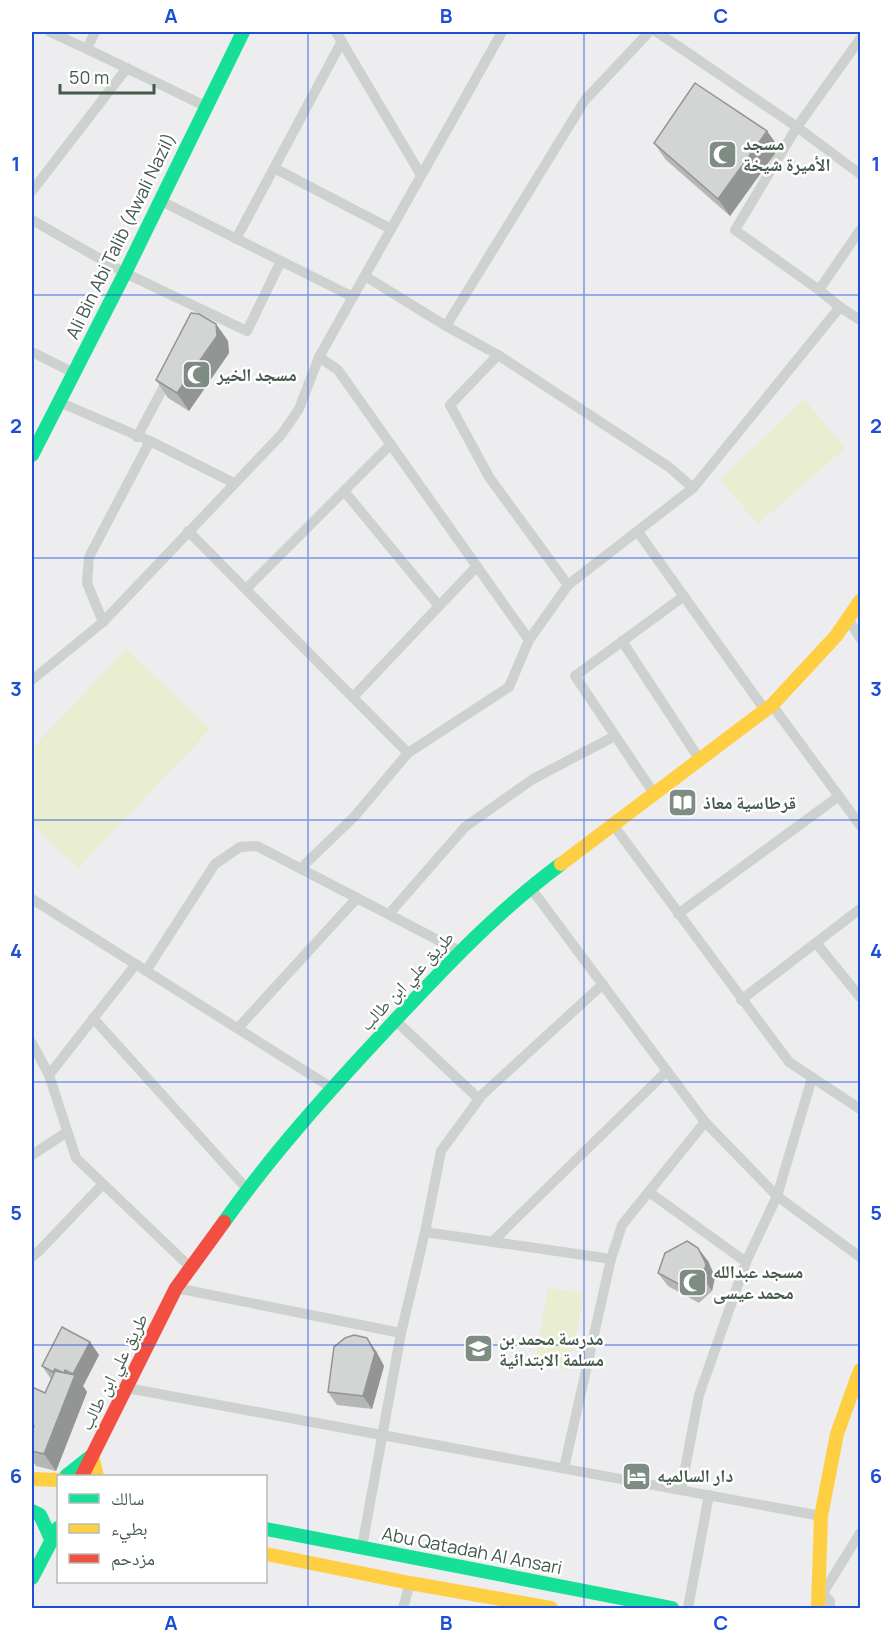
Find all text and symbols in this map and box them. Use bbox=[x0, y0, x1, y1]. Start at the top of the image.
text: A bbox=[164, 2, 178, 29]
text: B bbox=[440, 2, 453, 29]
text: C bbox=[714, 2, 728, 29]
scale bar bbox=[60, 57, 154, 95]
text: 50 m bbox=[69, 65, 109, 89]
street label: Ali Bin Abi Talib (Awali Nazil) bbox=[60, 129, 181, 343]
place label: مسجد الأميرة شيخة bbox=[743, 131, 831, 176]
mosque icon: مسجد الأميرة شيخة bbox=[706, 138, 738, 170]
text: 1 bbox=[12, 150, 20, 177]
text: 1 bbox=[872, 150, 880, 177]
mosque icon: مسجد الخير bbox=[180, 359, 212, 391]
place label: مسجد الخير bbox=[216, 362, 297, 386]
text: 2 bbox=[10, 412, 22, 439]
text: 2 bbox=[870, 412, 882, 439]
text: 3 bbox=[10, 675, 22, 702]
text: 3 bbox=[870, 675, 882, 702]
library icon: قرطاسية معاذ bbox=[666, 787, 698, 819]
place label: قرطاسية معاذ bbox=[703, 790, 796, 814]
street label: طريق علي ابن طالب bbox=[354, 925, 461, 1038]
text: 4 bbox=[10, 937, 22, 964]
text: 4 bbox=[870, 937, 882, 964]
text: 5 bbox=[10, 1199, 22, 1226]
text: 5 bbox=[870, 1199, 882, 1226]
place label: مسجد عبدالله محمد عيسى bbox=[713, 1259, 803, 1304]
mosque icon: مسجد عبدالله محمد عيسى bbox=[676, 1266, 708, 1298]
street label: طريق علي ابن طالب bbox=[73, 1309, 156, 1436]
place label: مدرسة محمد بن مسلمة الابتدائية bbox=[499, 1326, 604, 1371]
school or university icon: مدرسة محمد بن مسلمة الابتدائية bbox=[462, 1333, 494, 1365]
hotel icon: دار السالميه bbox=[620, 1460, 652, 1492]
text: 6 bbox=[10, 1462, 22, 1489]
text: 6 bbox=[870, 1462, 882, 1489]
place label: دار السالميه bbox=[657, 1463, 733, 1487]
legend bbox=[57, 1475, 267, 1583]
text: سالك bbox=[111, 1486, 144, 1510]
text: بطيء bbox=[111, 1516, 148, 1544]
street label: Abu Qatadah Al Ansari bbox=[380, 1521, 564, 1579]
text: مزدحم bbox=[111, 1546, 155, 1571]
text: A bbox=[164, 1609, 178, 1636]
text: B bbox=[440, 1609, 453, 1636]
text: C bbox=[714, 1609, 728, 1636]

